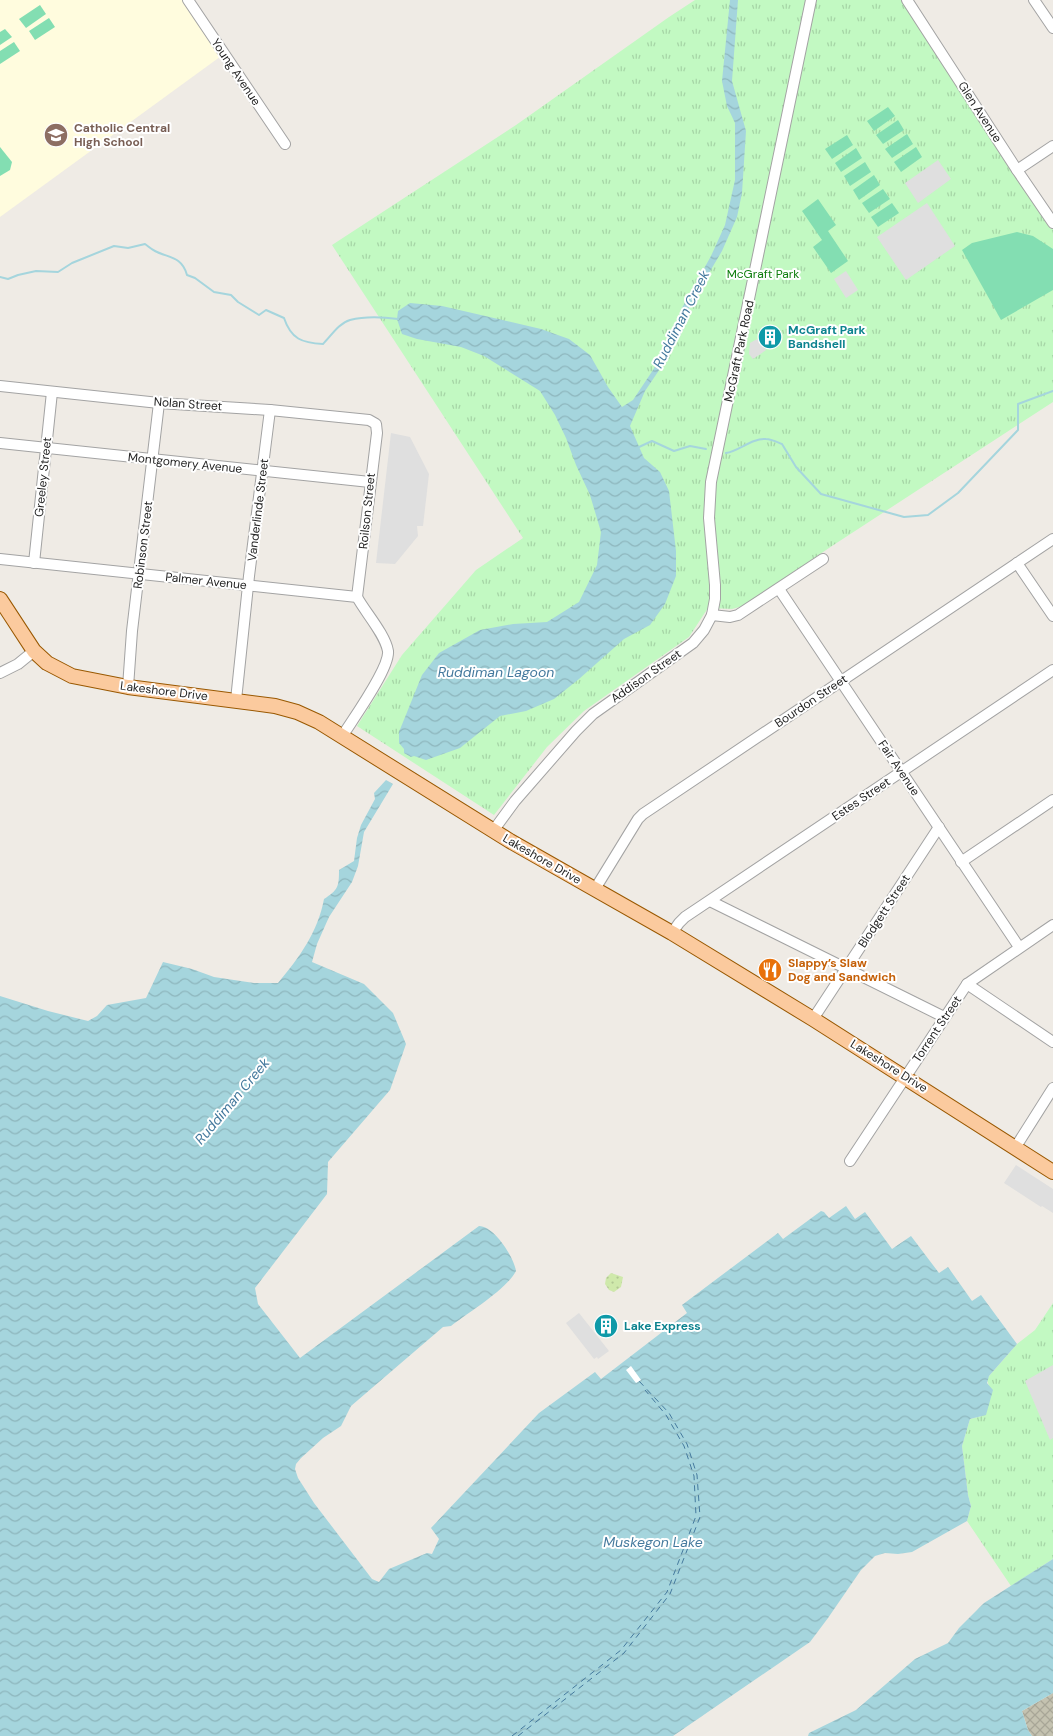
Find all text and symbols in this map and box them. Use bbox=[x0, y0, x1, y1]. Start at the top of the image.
street label: Young Avenue bbox=[208, 35, 264, 109]
street label: Glen Avenue bbox=[954, 79, 1006, 146]
place label: Catholic Central High School bbox=[74, 120, 170, 150]
school or university icon: Catholic Central High School bbox=[43, 122, 69, 148]
water label: Ruddiman Creek bbox=[649, 266, 714, 371]
park label: McGraft Park bbox=[727, 266, 799, 282]
street label: McGraft Park Road bbox=[720, 299, 758, 403]
place label: McGraft Park Bandshell bbox=[788, 322, 866, 352]
building icon: McGraft Park Bandshell bbox=[757, 324, 783, 350]
street label: Nolan Street bbox=[153, 394, 223, 414]
street label: Greeley Street bbox=[31, 436, 55, 518]
street label: Montgomery Avenue bbox=[127, 449, 243, 477]
street label: Vanderlinde Street bbox=[244, 457, 272, 562]
street label: Roilson Street bbox=[355, 472, 379, 550]
street label: Robinson Street bbox=[130, 500, 156, 590]
street label: Palmer Avenue bbox=[164, 569, 248, 593]
street label: Addison Street bbox=[607, 646, 685, 706]
water label: Ruddiman Lagoon bbox=[438, 663, 554, 681]
street label: Bourdon Street bbox=[772, 671, 851, 731]
street label: Lakeshore Drive bbox=[119, 678, 209, 704]
street label: Fair Avenue bbox=[875, 737, 924, 799]
street label: Estes Street bbox=[829, 773, 894, 824]
street label: Lakeshore Drive bbox=[500, 830, 584, 888]
street label: Blodgett Street bbox=[854, 871, 914, 951]
place label: Slappy’s Slaw Dog and Sandwich bbox=[788, 955, 896, 985]
restaurant icon: Slappy’s Slaw Dog and Sandwich bbox=[757, 957, 783, 983]
street label: Torrent Street bbox=[909, 992, 965, 1065]
street label: Lakeshore Drive bbox=[847, 1036, 931, 1096]
water label: Ruddiman Creek bbox=[191, 1053, 274, 1148]
building icon: Lake Express bbox=[593, 1313, 619, 1339]
place label: Lake Express bbox=[624, 1318, 701, 1334]
water label: Muskegon Lake bbox=[603, 1533, 703, 1551]

